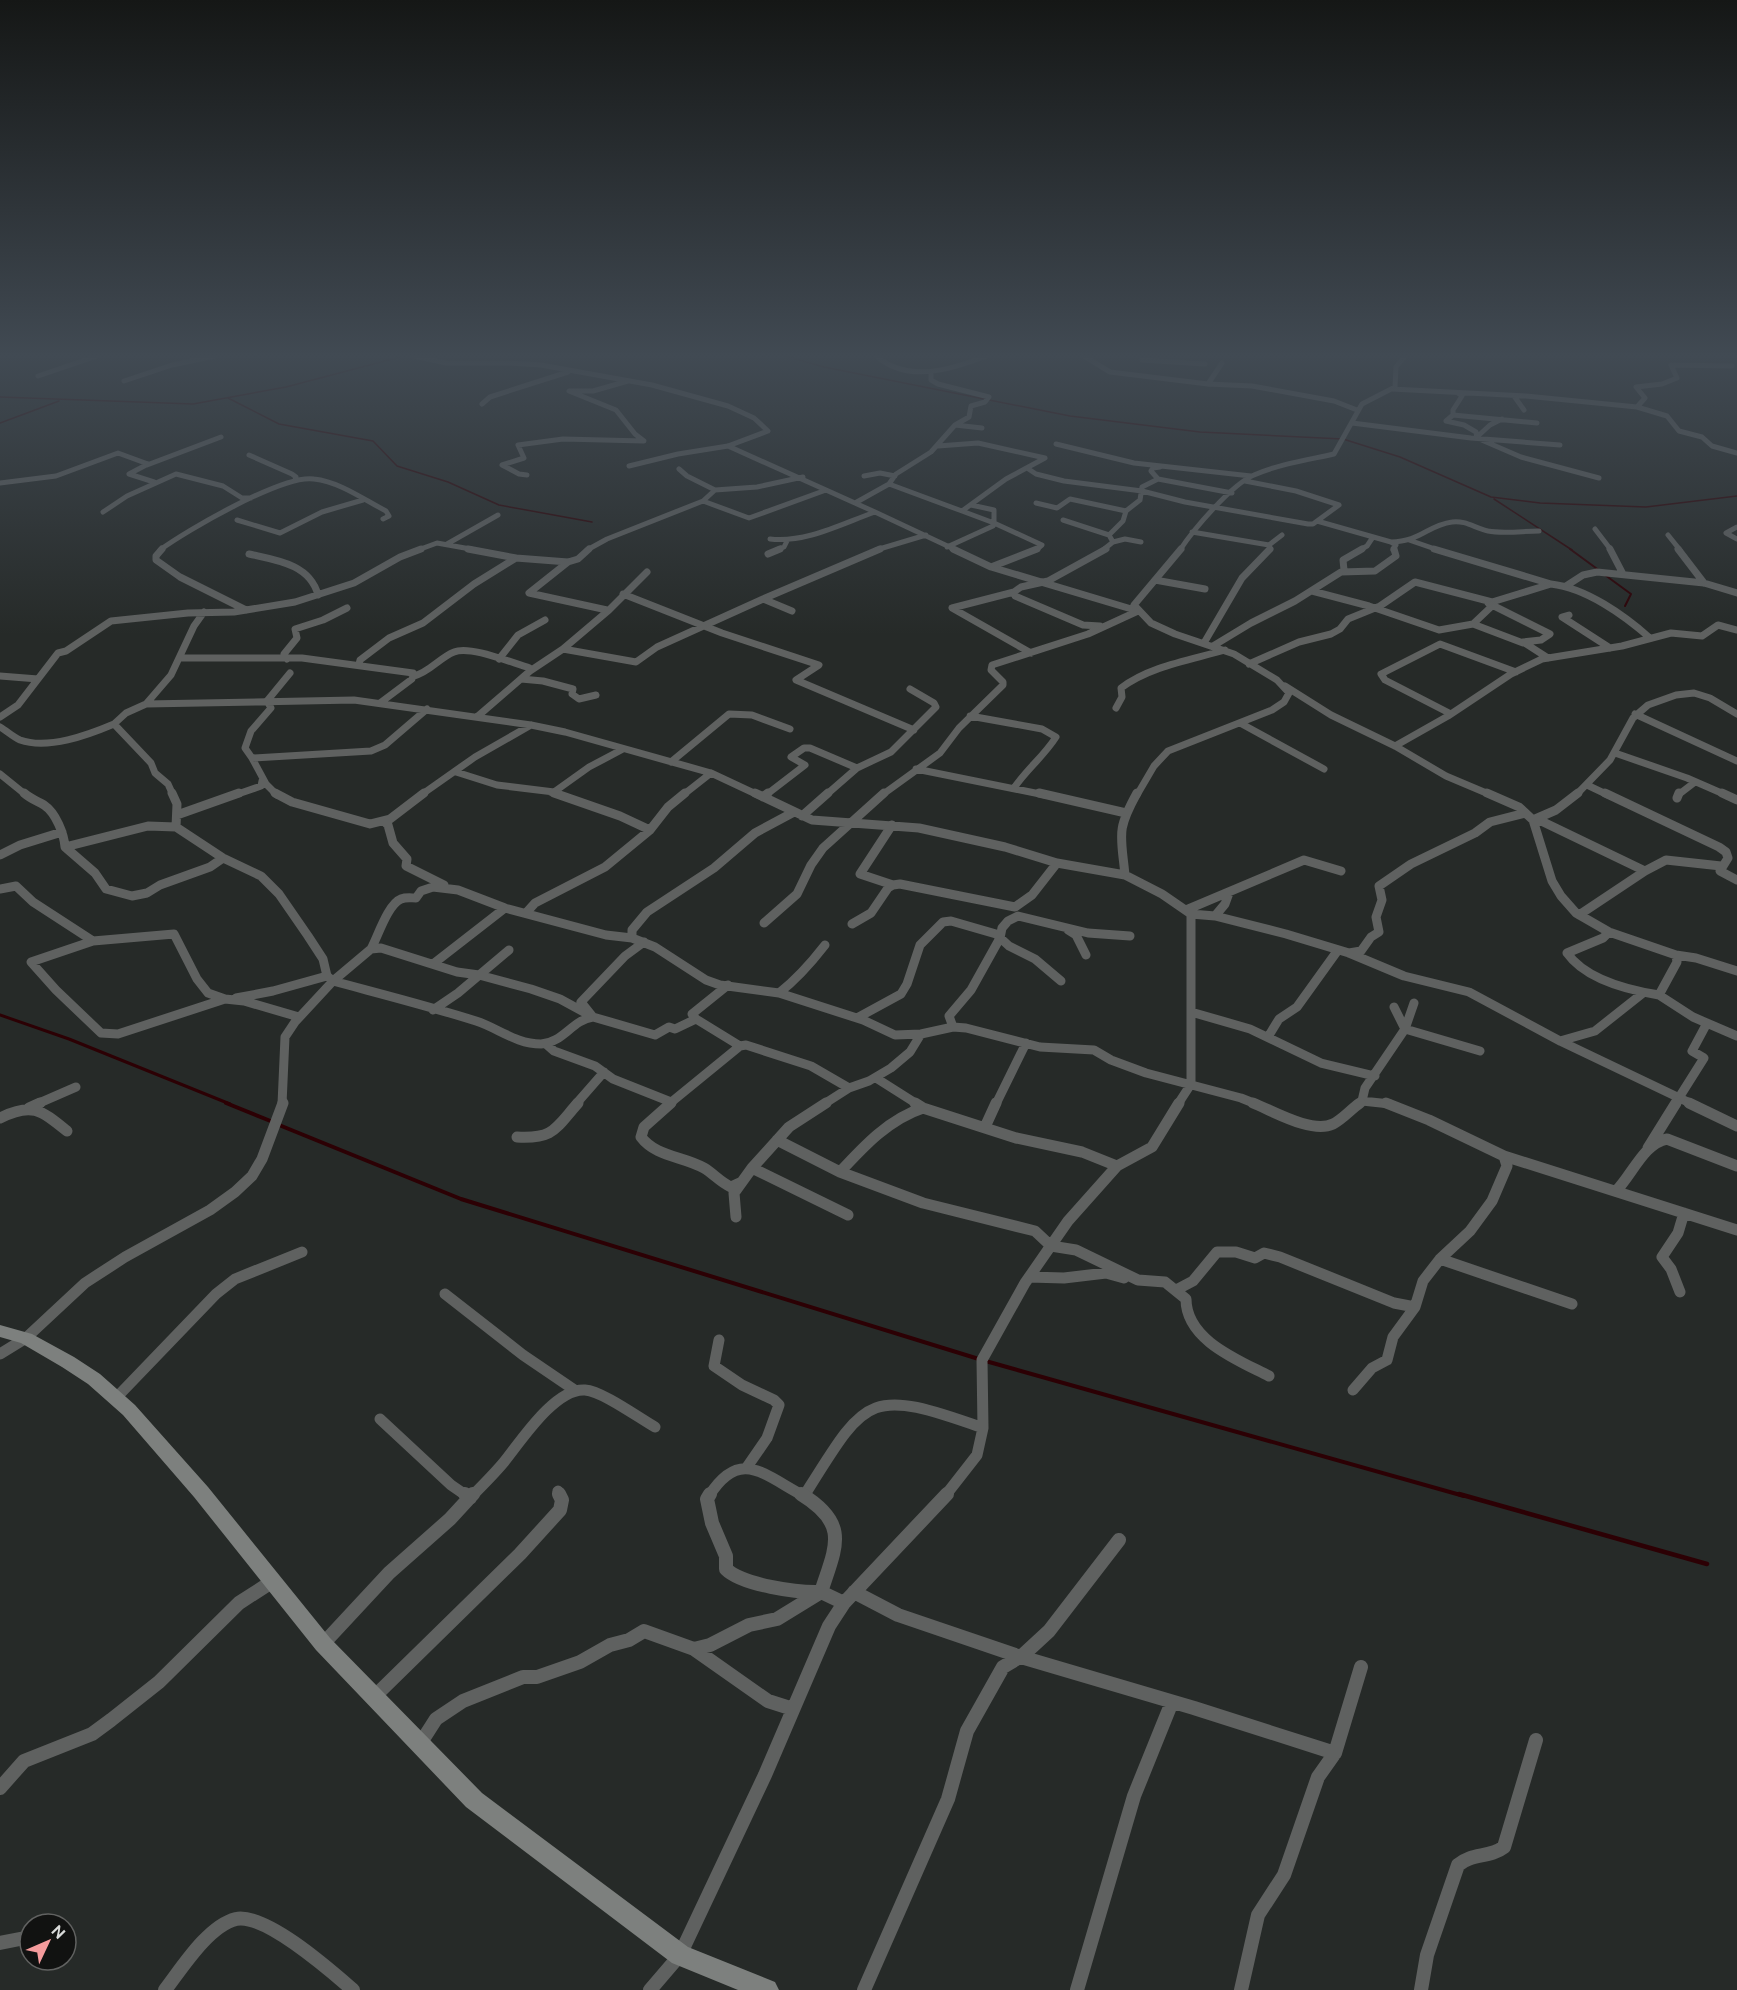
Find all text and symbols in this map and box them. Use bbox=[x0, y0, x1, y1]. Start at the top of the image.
north arrow bbox=[18, 1912, 78, 1972]
text: N bbox=[48, 1921, 69, 1942]

